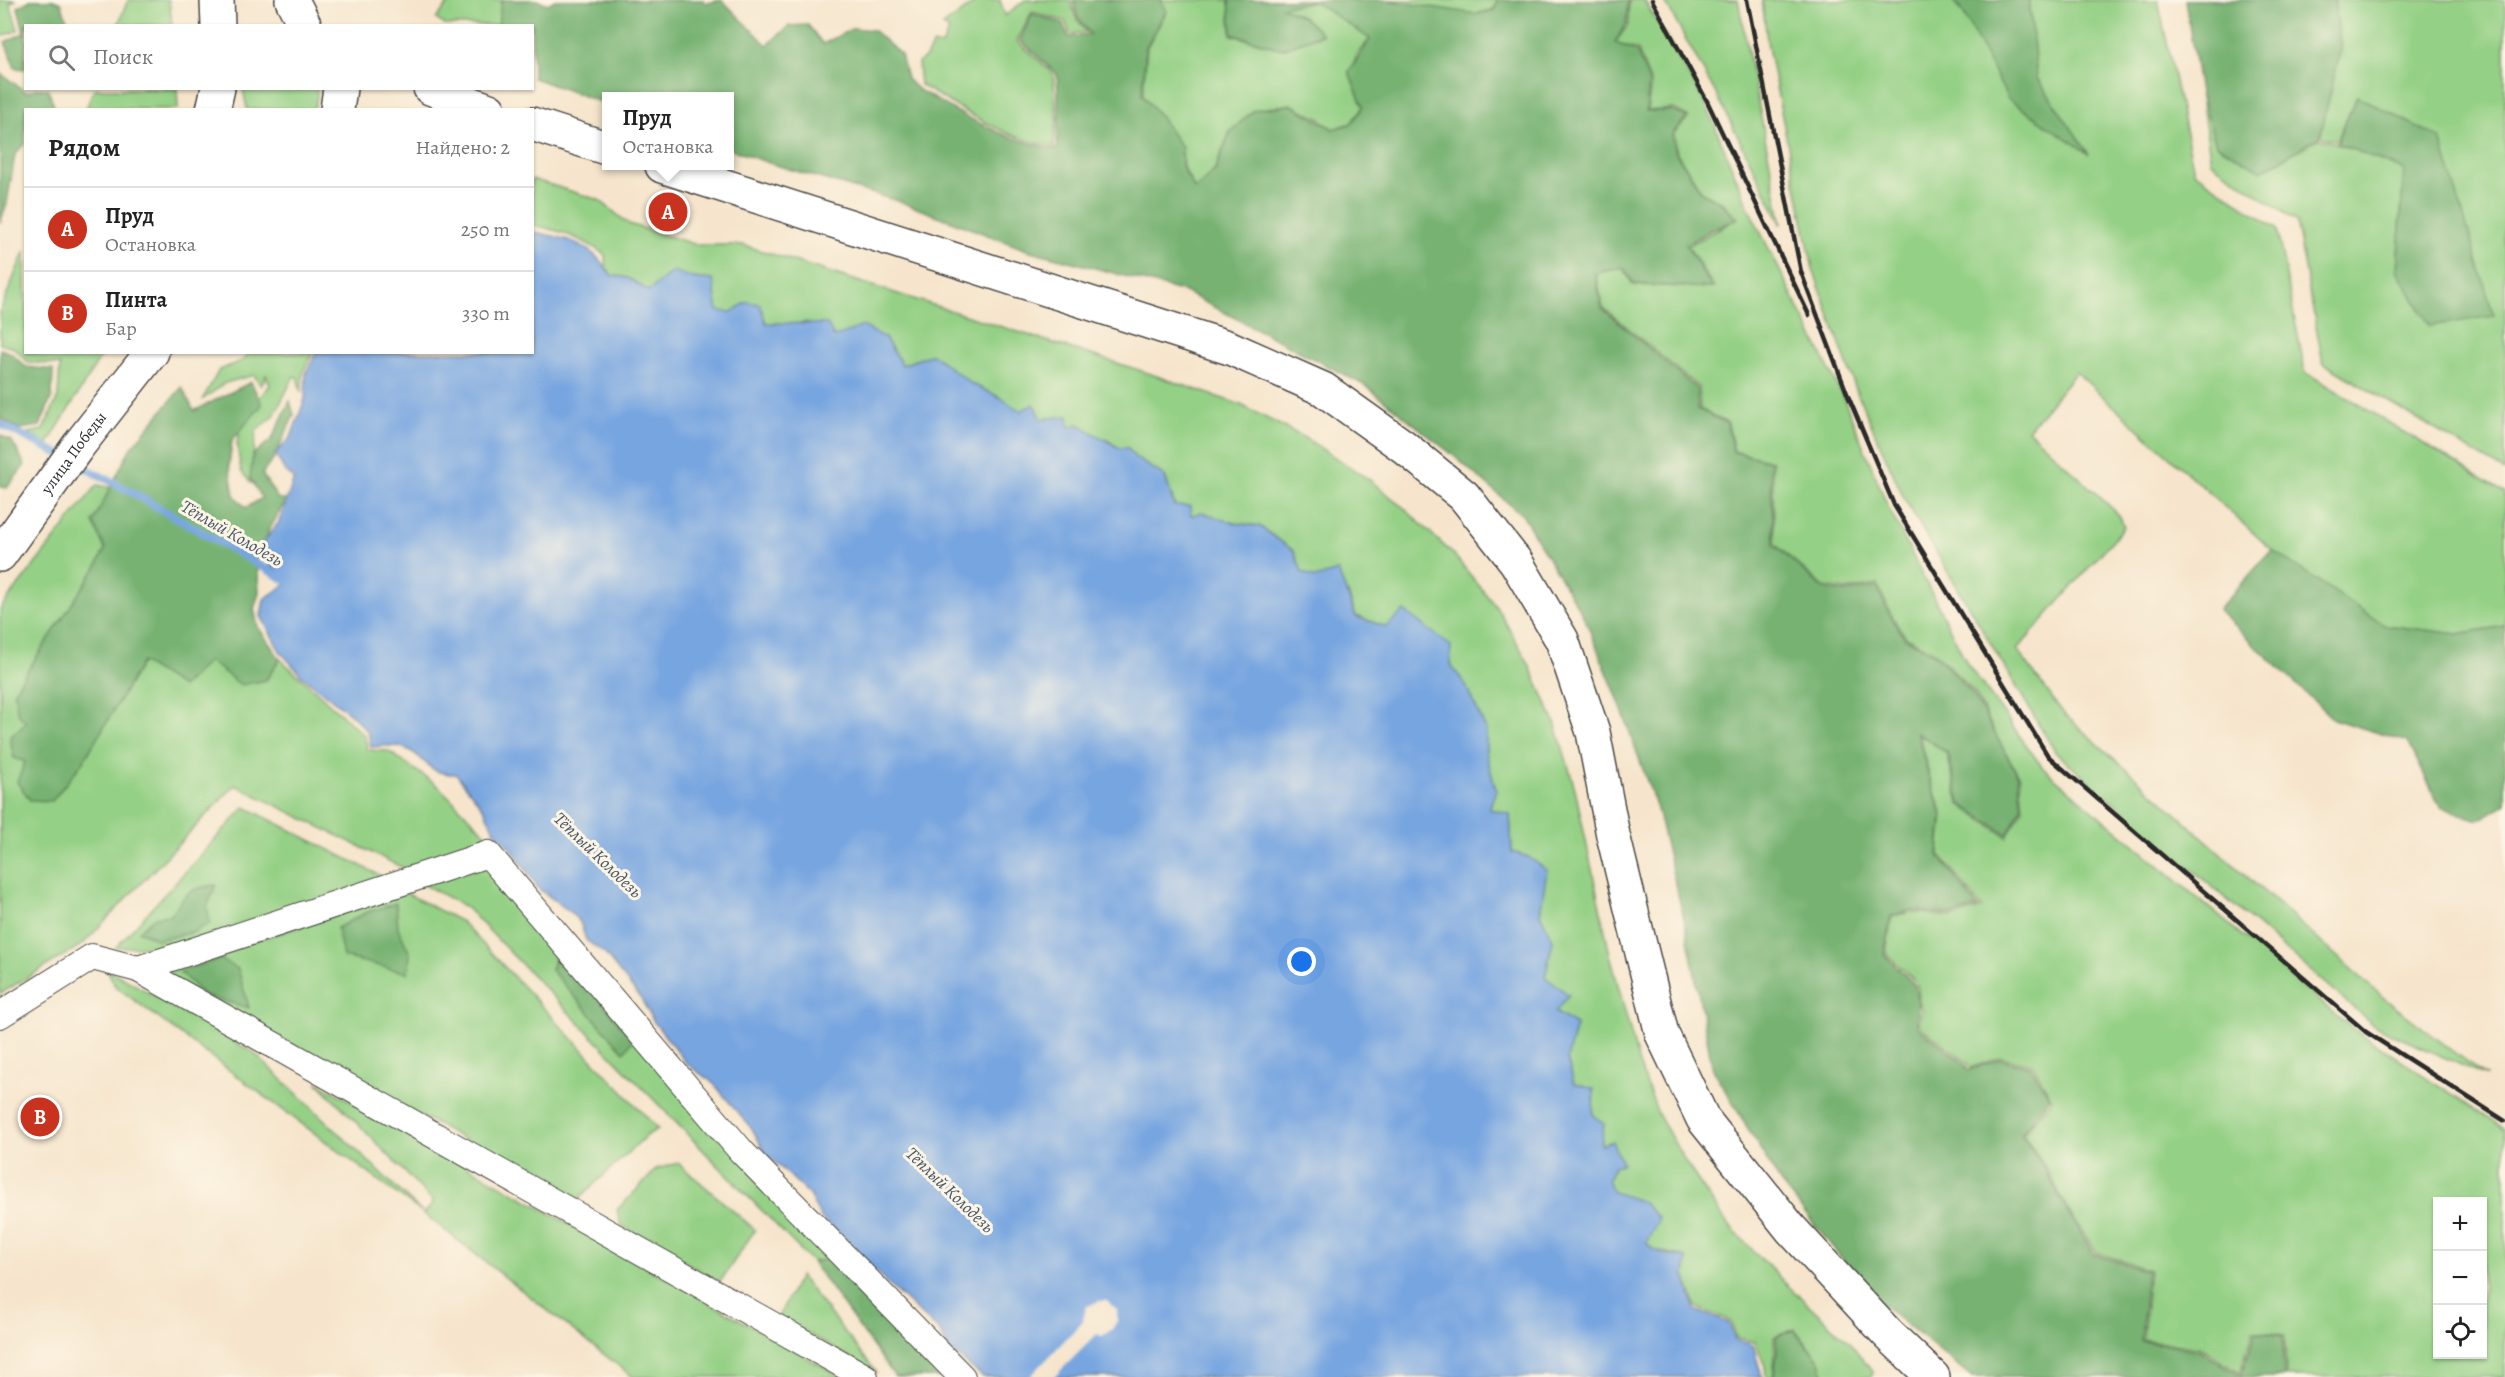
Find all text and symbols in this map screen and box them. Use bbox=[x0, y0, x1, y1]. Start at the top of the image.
search box bbox=[24, 24, 534, 90]
icon: search bbox=[45, 41, 78, 74]
text: Поиск bbox=[93, 42, 153, 72]
popup bbox=[602, 92, 734, 170]
text: Пруд bbox=[622, 103, 672, 133]
text: Рядом bbox=[48, 130, 120, 165]
text: Остановка bbox=[622, 133, 714, 160]
text: Найдено: 2 bbox=[415, 134, 510, 161]
pin: A bbox=[648, 190, 688, 234]
text: Пруд bbox=[105, 201, 154, 231]
text: A bbox=[61, 216, 74, 243]
text: 250 m bbox=[461, 216, 510, 243]
text: Остановка bbox=[105, 231, 196, 258]
text: Пинта bbox=[105, 285, 167, 315]
text: B bbox=[61, 300, 74, 327]
text: 330 m bbox=[462, 300, 510, 327]
text: Бар bbox=[105, 315, 137, 342]
street label: улица Победы bbox=[36, 407, 112, 499]
water label: Тёплый Колодезь bbox=[177, 494, 288, 572]
water label: Тёплый Колодезь bbox=[549, 807, 648, 904]
your location bbox=[1287, 947, 1316, 976]
pin: B bbox=[20, 1094, 60, 1140]
water label: Тёплый Колодезь bbox=[901, 1142, 1000, 1239]
map controls bbox=[2433, 1197, 2487, 1359]
button: + bbox=[2433, 1197, 2487, 1251]
button: − bbox=[2433, 1251, 2487, 1305]
button: locate bbox=[2433, 1305, 2487, 1359]

